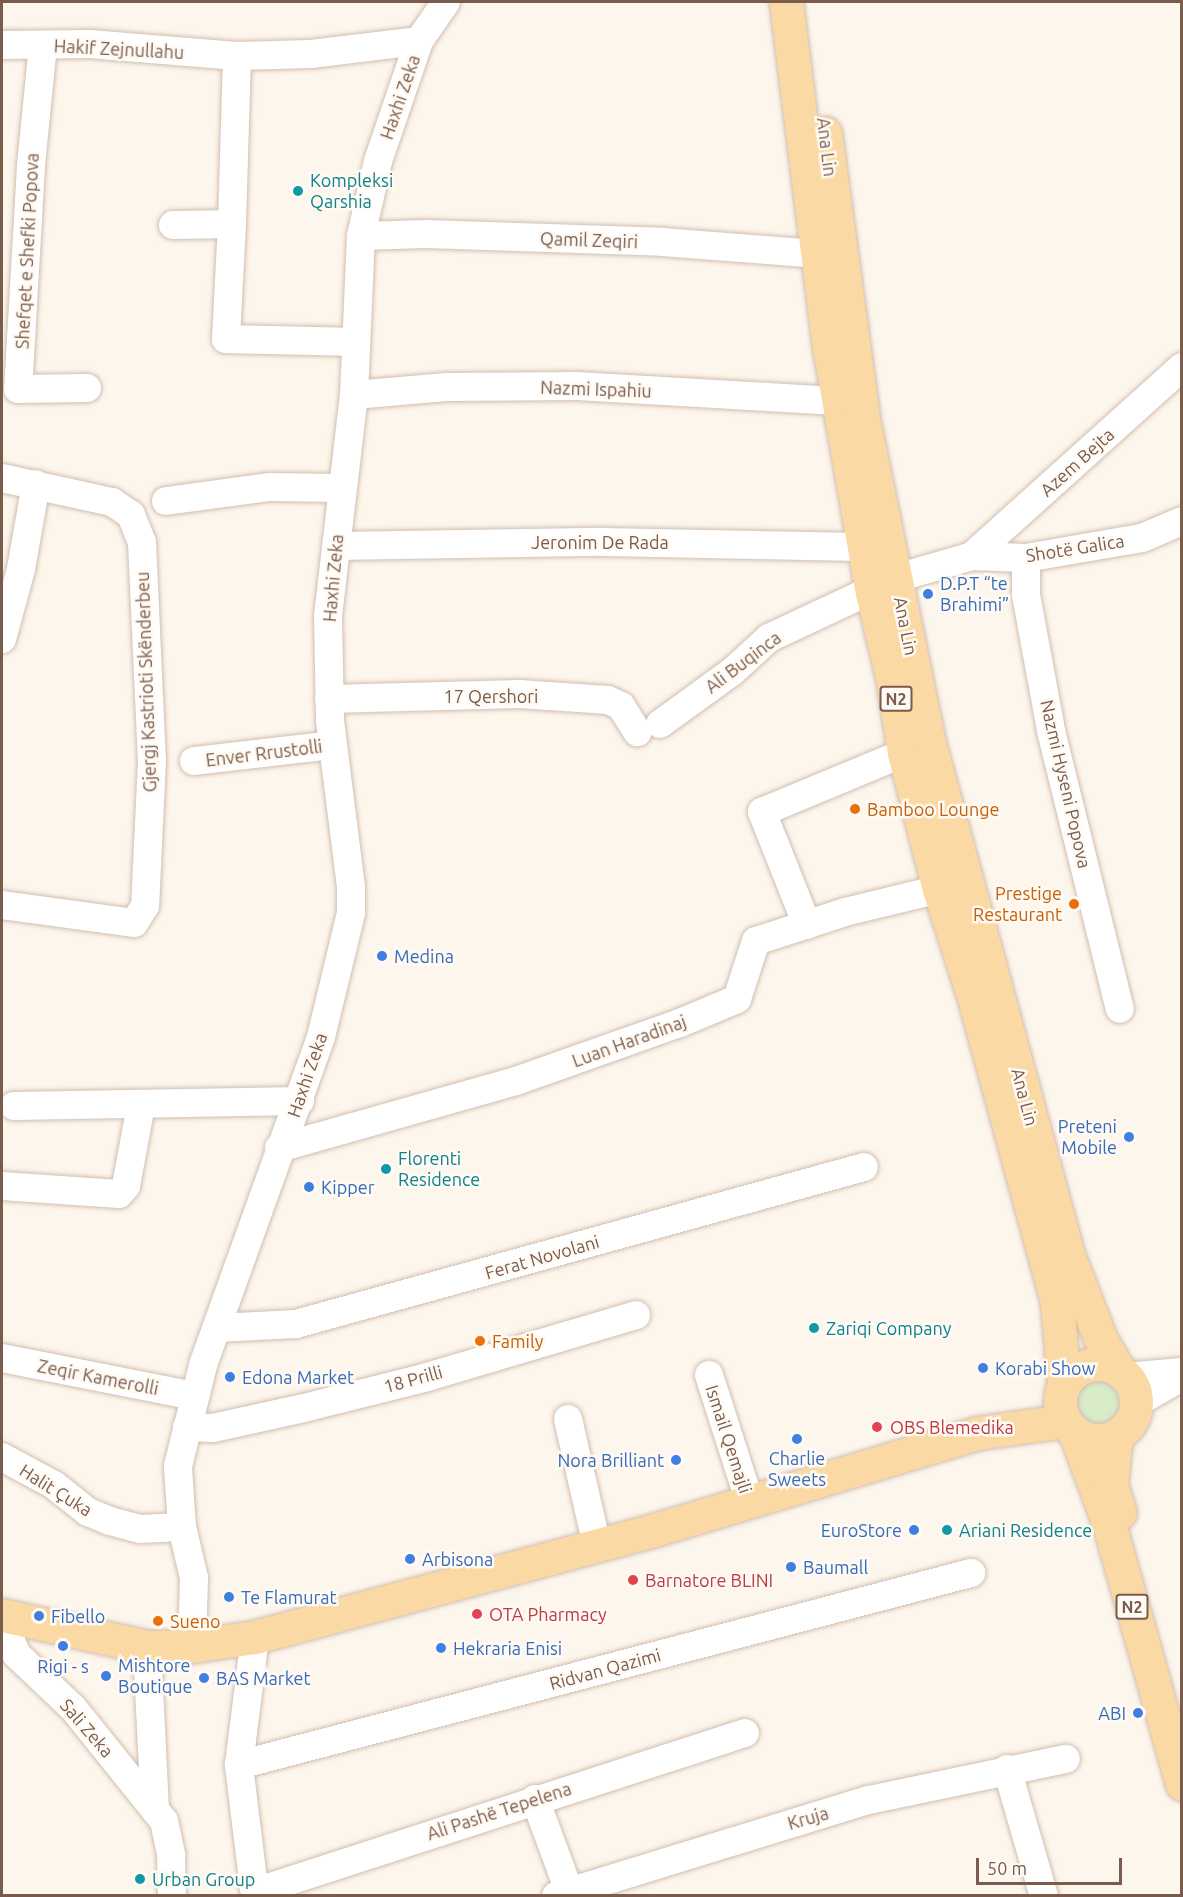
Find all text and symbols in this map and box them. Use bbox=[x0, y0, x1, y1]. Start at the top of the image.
street label: Hakif Zejnullahu bbox=[53, 35, 185, 63]
street label: Haxhi Zeka bbox=[375, 52, 425, 142]
street label: Ana Lin bbox=[813, 116, 841, 178]
street label: Shefqet e Shefki Popova bbox=[11, 152, 43, 350]
place label: Kompleksi Qarshia bbox=[310, 170, 393, 213]
marker: Kompleksi Qarshia bbox=[291, 184, 305, 198]
street label: Qamil Zeqiri bbox=[540, 227, 638, 253]
street label: Nazmi Ispahiu bbox=[540, 376, 652, 402]
street label: Azem Bejta bbox=[1036, 423, 1118, 501]
street label: Shotë Galica bbox=[1024, 530, 1126, 566]
street label: Jeronim De Rada bbox=[531, 531, 669, 553]
street label: Haxhi Zeka bbox=[318, 533, 348, 623]
street label: Gjergj Kastrioti Skënderbeu bbox=[131, 571, 161, 793]
place label: D.P.T “te Brahimi” bbox=[940, 573, 1009, 616]
marker: D.P.T “te Brahimi” bbox=[921, 587, 935, 601]
street label: Ana Lin bbox=[890, 595, 922, 657]
street label: Ali Buqinca bbox=[701, 626, 785, 698]
street label: 17 Qershori bbox=[444, 685, 538, 707]
road number: N2 bbox=[880, 686, 912, 712]
street label: Nazmi Hyseni Popova bbox=[1036, 698, 1096, 870]
street label: Enver Rrustolli bbox=[204, 735, 324, 771]
place label: Bamboo Lounge bbox=[867, 798, 999, 820]
marker: Bamboo Lounge bbox=[848, 802, 862, 816]
place label: Prestige Restaurant bbox=[973, 883, 1062, 926]
marker: Prestige Restaurant bbox=[1067, 897, 1081, 911]
place label: Medina bbox=[394, 945, 454, 967]
marker: Medina bbox=[375, 949, 389, 963]
street label: Luan Haradinaj bbox=[569, 1010, 689, 1072]
street label: Haxhi Zeka bbox=[282, 1030, 332, 1120]
street label: Ana Lin bbox=[1007, 1066, 1043, 1128]
place label: Preteni Mobile bbox=[1058, 1116, 1117, 1158]
marker: Preteni Mobile bbox=[1122, 1130, 1136, 1144]
place label: Florenti Residence bbox=[398, 1148, 480, 1190]
marker: Florenti Residence bbox=[379, 1162, 393, 1176]
place label: Kipper bbox=[321, 1176, 375, 1198]
marker: Kipper bbox=[302, 1180, 316, 1194]
street label: Ferat Novolani bbox=[482, 1230, 602, 1284]
place label: Zariqi Company bbox=[826, 1317, 951, 1339]
marker: Zariqi Company bbox=[807, 1321, 821, 1335]
place label: Family bbox=[492, 1330, 543, 1352]
marker: Family bbox=[473, 1334, 487, 1348]
street label: Zeqir Kamerolli bbox=[36, 1355, 160, 1399]
place label: Korabi Show bbox=[995, 1357, 1096, 1379]
street label: 18 Prilli bbox=[381, 1361, 445, 1397]
marker: Korabi Show bbox=[976, 1361, 990, 1375]
place label: Edona Market bbox=[242, 1366, 354, 1388]
marker: Edona Market bbox=[223, 1370, 237, 1384]
street label: Ismail Qemajli bbox=[701, 1382, 757, 1496]
place label: OBS Blemedika bbox=[890, 1416, 1014, 1438]
marker: OBS Blemedika bbox=[868, 1418, 886, 1436]
marker: Charlie Sweets bbox=[790, 1432, 804, 1446]
place label: Charlie Sweets bbox=[768, 1448, 826, 1490]
place label: Nora Brilliant bbox=[557, 1449, 664, 1471]
marker: Nora Brilliant bbox=[669, 1453, 683, 1467]
street label: Halit Çuka bbox=[16, 1459, 96, 1521]
place label: EuroStore bbox=[821, 1519, 902, 1541]
place label: Ariani Residence bbox=[959, 1519, 1092, 1541]
marker: EuroStore bbox=[907, 1523, 921, 1537]
marker: Ariani Residence bbox=[940, 1523, 954, 1537]
place label: Arbisona bbox=[422, 1548, 493, 1570]
marker: Arbisona bbox=[403, 1552, 417, 1566]
place label: Baumall bbox=[803, 1556, 868, 1578]
marker: Baumall bbox=[784, 1560, 798, 1574]
place label: Barnatore BLINI bbox=[645, 1569, 773, 1591]
marker: Barnatore BLINI bbox=[626, 1573, 640, 1587]
place label: Te Flamurat bbox=[241, 1586, 337, 1608]
marker: Te Flamurat bbox=[222, 1590, 236, 1604]
road number: N2 bbox=[1116, 1594, 1148, 1620]
place label: OTA Pharmacy bbox=[489, 1603, 607, 1625]
place label: Fibello bbox=[51, 1605, 105, 1627]
marker: OTA Pharmacy bbox=[470, 1607, 484, 1621]
marker: Fibello bbox=[32, 1609, 46, 1623]
place label: Sueno bbox=[170, 1610, 220, 1632]
marker: Sueno bbox=[151, 1614, 165, 1628]
place label: Hekraria Enisi bbox=[453, 1637, 562, 1659]
marker: Rigi - s bbox=[56, 1639, 70, 1653]
marker: Hekraria Enisi bbox=[434, 1641, 448, 1655]
street label: Ridvan Qazimi bbox=[547, 1644, 663, 1694]
place label: Rigi - s bbox=[37, 1655, 89, 1677]
place label: Mishtore Boutique bbox=[118, 1655, 192, 1698]
place label: BAS Market bbox=[216, 1667, 310, 1689]
marker: Mishtore Boutique bbox=[99, 1669, 113, 1683]
marker: BAS Market bbox=[197, 1671, 211, 1685]
street label: Sali Zeka bbox=[56, 1694, 118, 1762]
place label: ABI bbox=[1098, 1702, 1126, 1724]
marker: ABI bbox=[1131, 1706, 1145, 1720]
street label: Ali Pashë Tepelena bbox=[424, 1777, 574, 1845]
street label: Kruja bbox=[785, 1802, 831, 1834]
scale bar bbox=[979, 1846, 1124, 1884]
text: 50 m bbox=[987, 1858, 1027, 1878]
place label: Urban Group bbox=[152, 1868, 255, 1890]
marker: Urban Group bbox=[133, 1872, 147, 1886]

